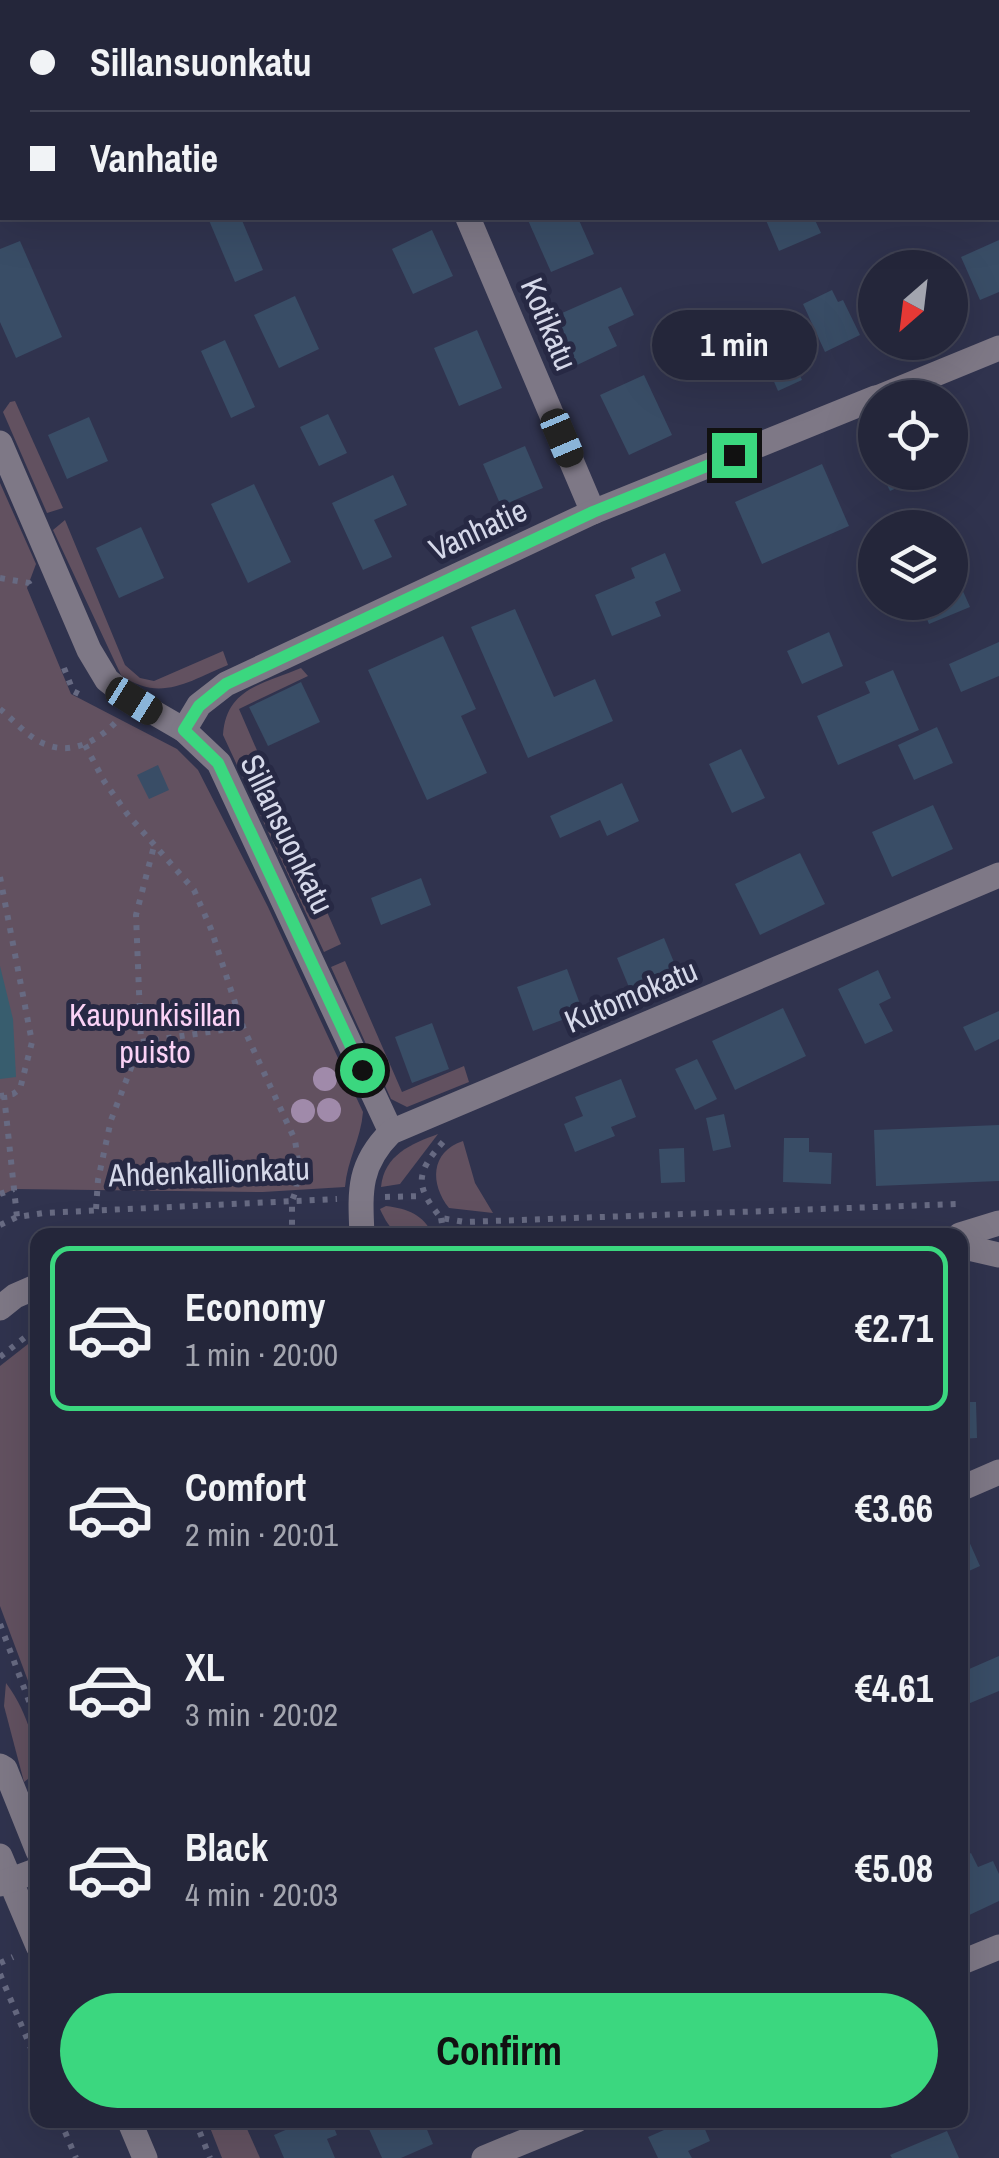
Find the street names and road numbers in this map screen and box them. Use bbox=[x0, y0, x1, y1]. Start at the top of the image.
street label: Kotikatu bbox=[511, 271, 588, 377]
street label: Vanhatie bbox=[422, 488, 534, 571]
street label: Sillansuonkatu bbox=[230, 747, 345, 921]
street label: Kutomokatu bbox=[558, 948, 704, 1043]
street label: Ahdenkallionkatu bbox=[107, 1147, 310, 1197]

